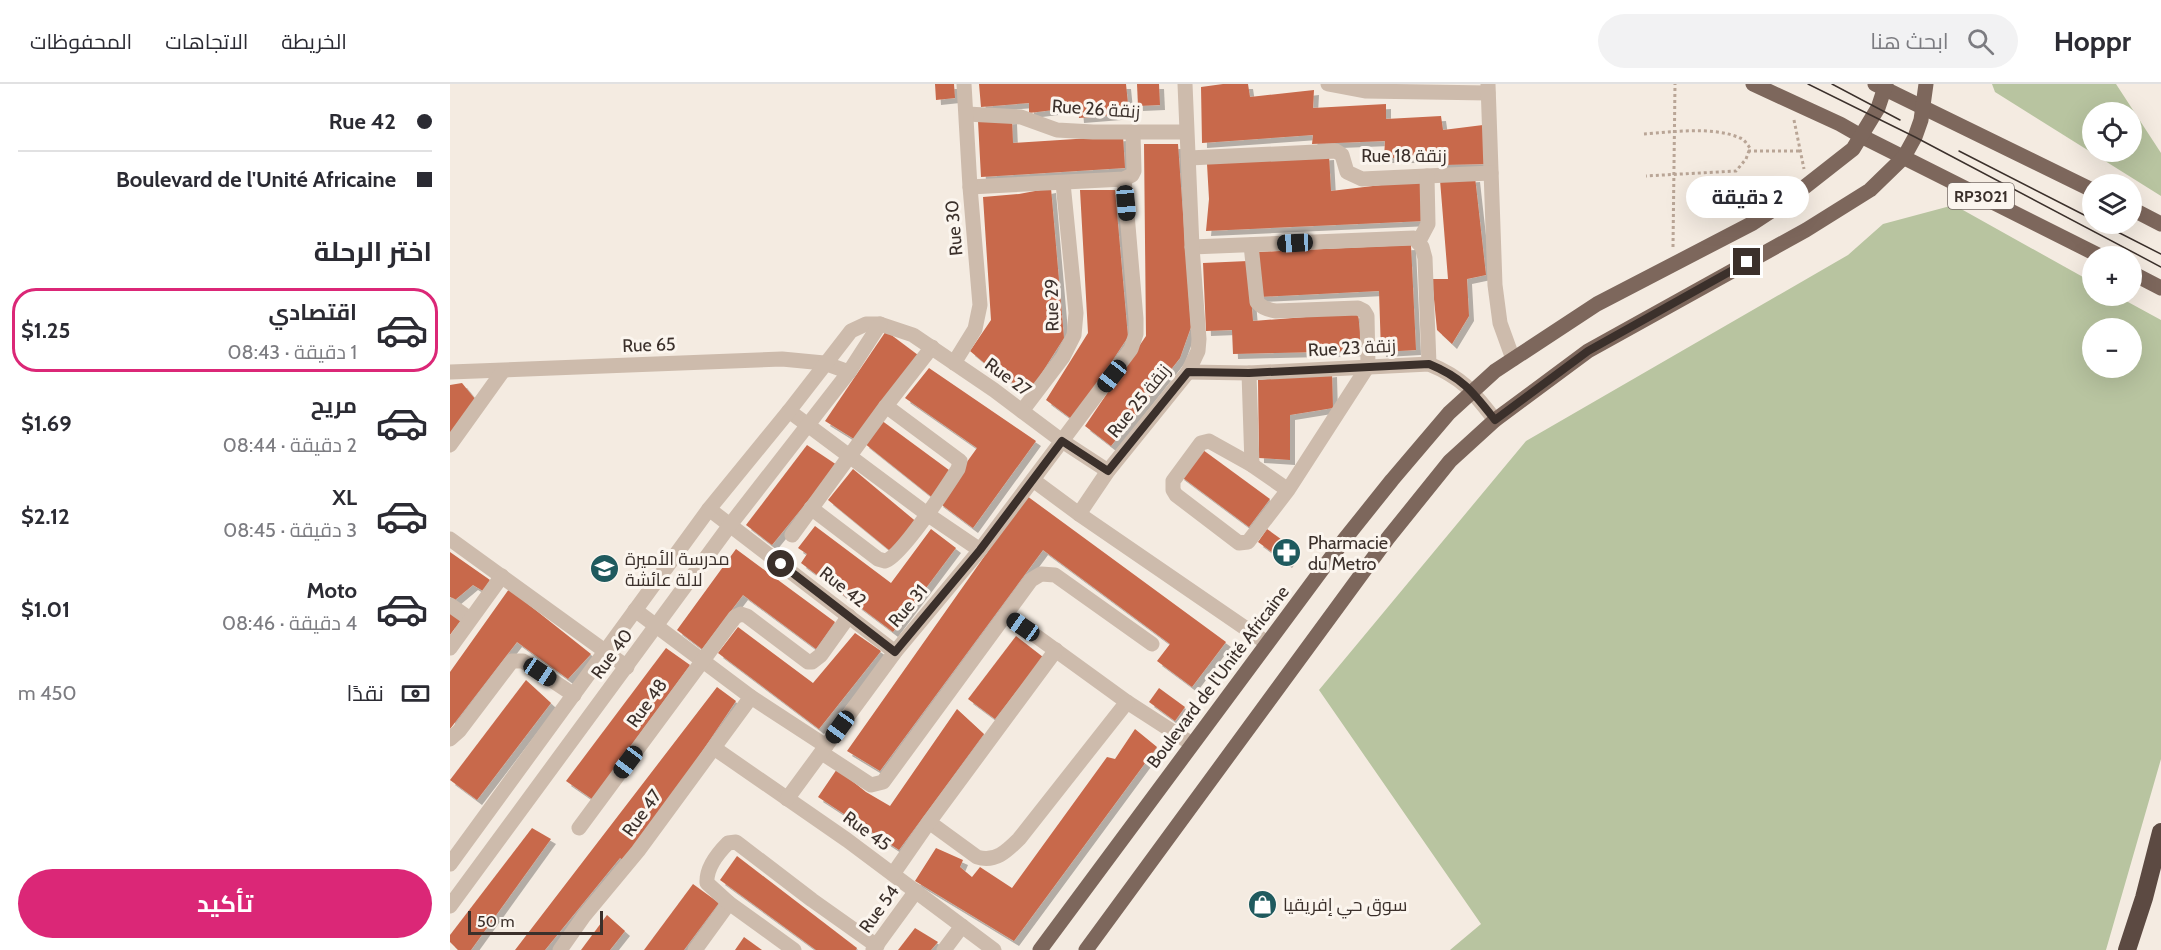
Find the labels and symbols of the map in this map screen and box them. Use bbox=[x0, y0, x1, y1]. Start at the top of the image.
street label: Rue 26 زنقة bbox=[1051, 95, 1141, 123]
street label: Rue 18 زنقة bbox=[1361, 145, 1447, 167]
callout: 2 دقيقة bbox=[1686, 175, 1808, 217]
road number: RP3021 bbox=[1948, 183, 2014, 209]
car bbox=[1115, 184, 1137, 222]
street label: Rue 30 bbox=[941, 199, 967, 257]
car bbox=[1277, 233, 1313, 253]
route end bbox=[1733, 248, 1760, 275]
street label: Rue 29 bbox=[1041, 278, 1063, 332]
street label: Rue 65 bbox=[622, 333, 676, 357]
street label: Rue 23 زنقة bbox=[1307, 335, 1397, 361]
street label: Rue 27 bbox=[981, 353, 1035, 401]
car bbox=[1094, 356, 1130, 396]
street label: Rue 25 زنقة bbox=[1103, 360, 1175, 442]
place label: Pharmacie du Metro bbox=[1308, 532, 1388, 575]
pharmacy icon: Pharmacie du Metro bbox=[1271, 537, 1303, 569]
place label: مدرسة الأميرة لالة عائشة bbox=[625, 548, 729, 591]
route start bbox=[767, 550, 794, 577]
school or university icon: مدرسة الأميرة لالة عائشة bbox=[588, 553, 620, 585]
street label: Rue 42 bbox=[815, 562, 871, 612]
street label: Rue 31 bbox=[884, 580, 932, 632]
street label: Boulevard de l'Unité Africaine bbox=[1142, 581, 1294, 773]
car bbox=[1003, 609, 1043, 645]
street label: Rue 40 bbox=[587, 625, 637, 683]
car bbox=[520, 654, 560, 690]
street label: Rue 48 bbox=[622, 674, 672, 732]
car bbox=[822, 707, 858, 747]
car bbox=[610, 742, 646, 782]
street label: Rue 47 bbox=[618, 785, 666, 841]
street label: Rue 45 bbox=[839, 806, 895, 856]
street label: Rue 54 bbox=[854, 881, 904, 937]
shop icon: سوق حي إفريقيا bbox=[1246, 889, 1278, 921]
place label: سوق حي إفريقيا bbox=[1283, 894, 1407, 919]
scale bar bbox=[468, 908, 603, 936]

